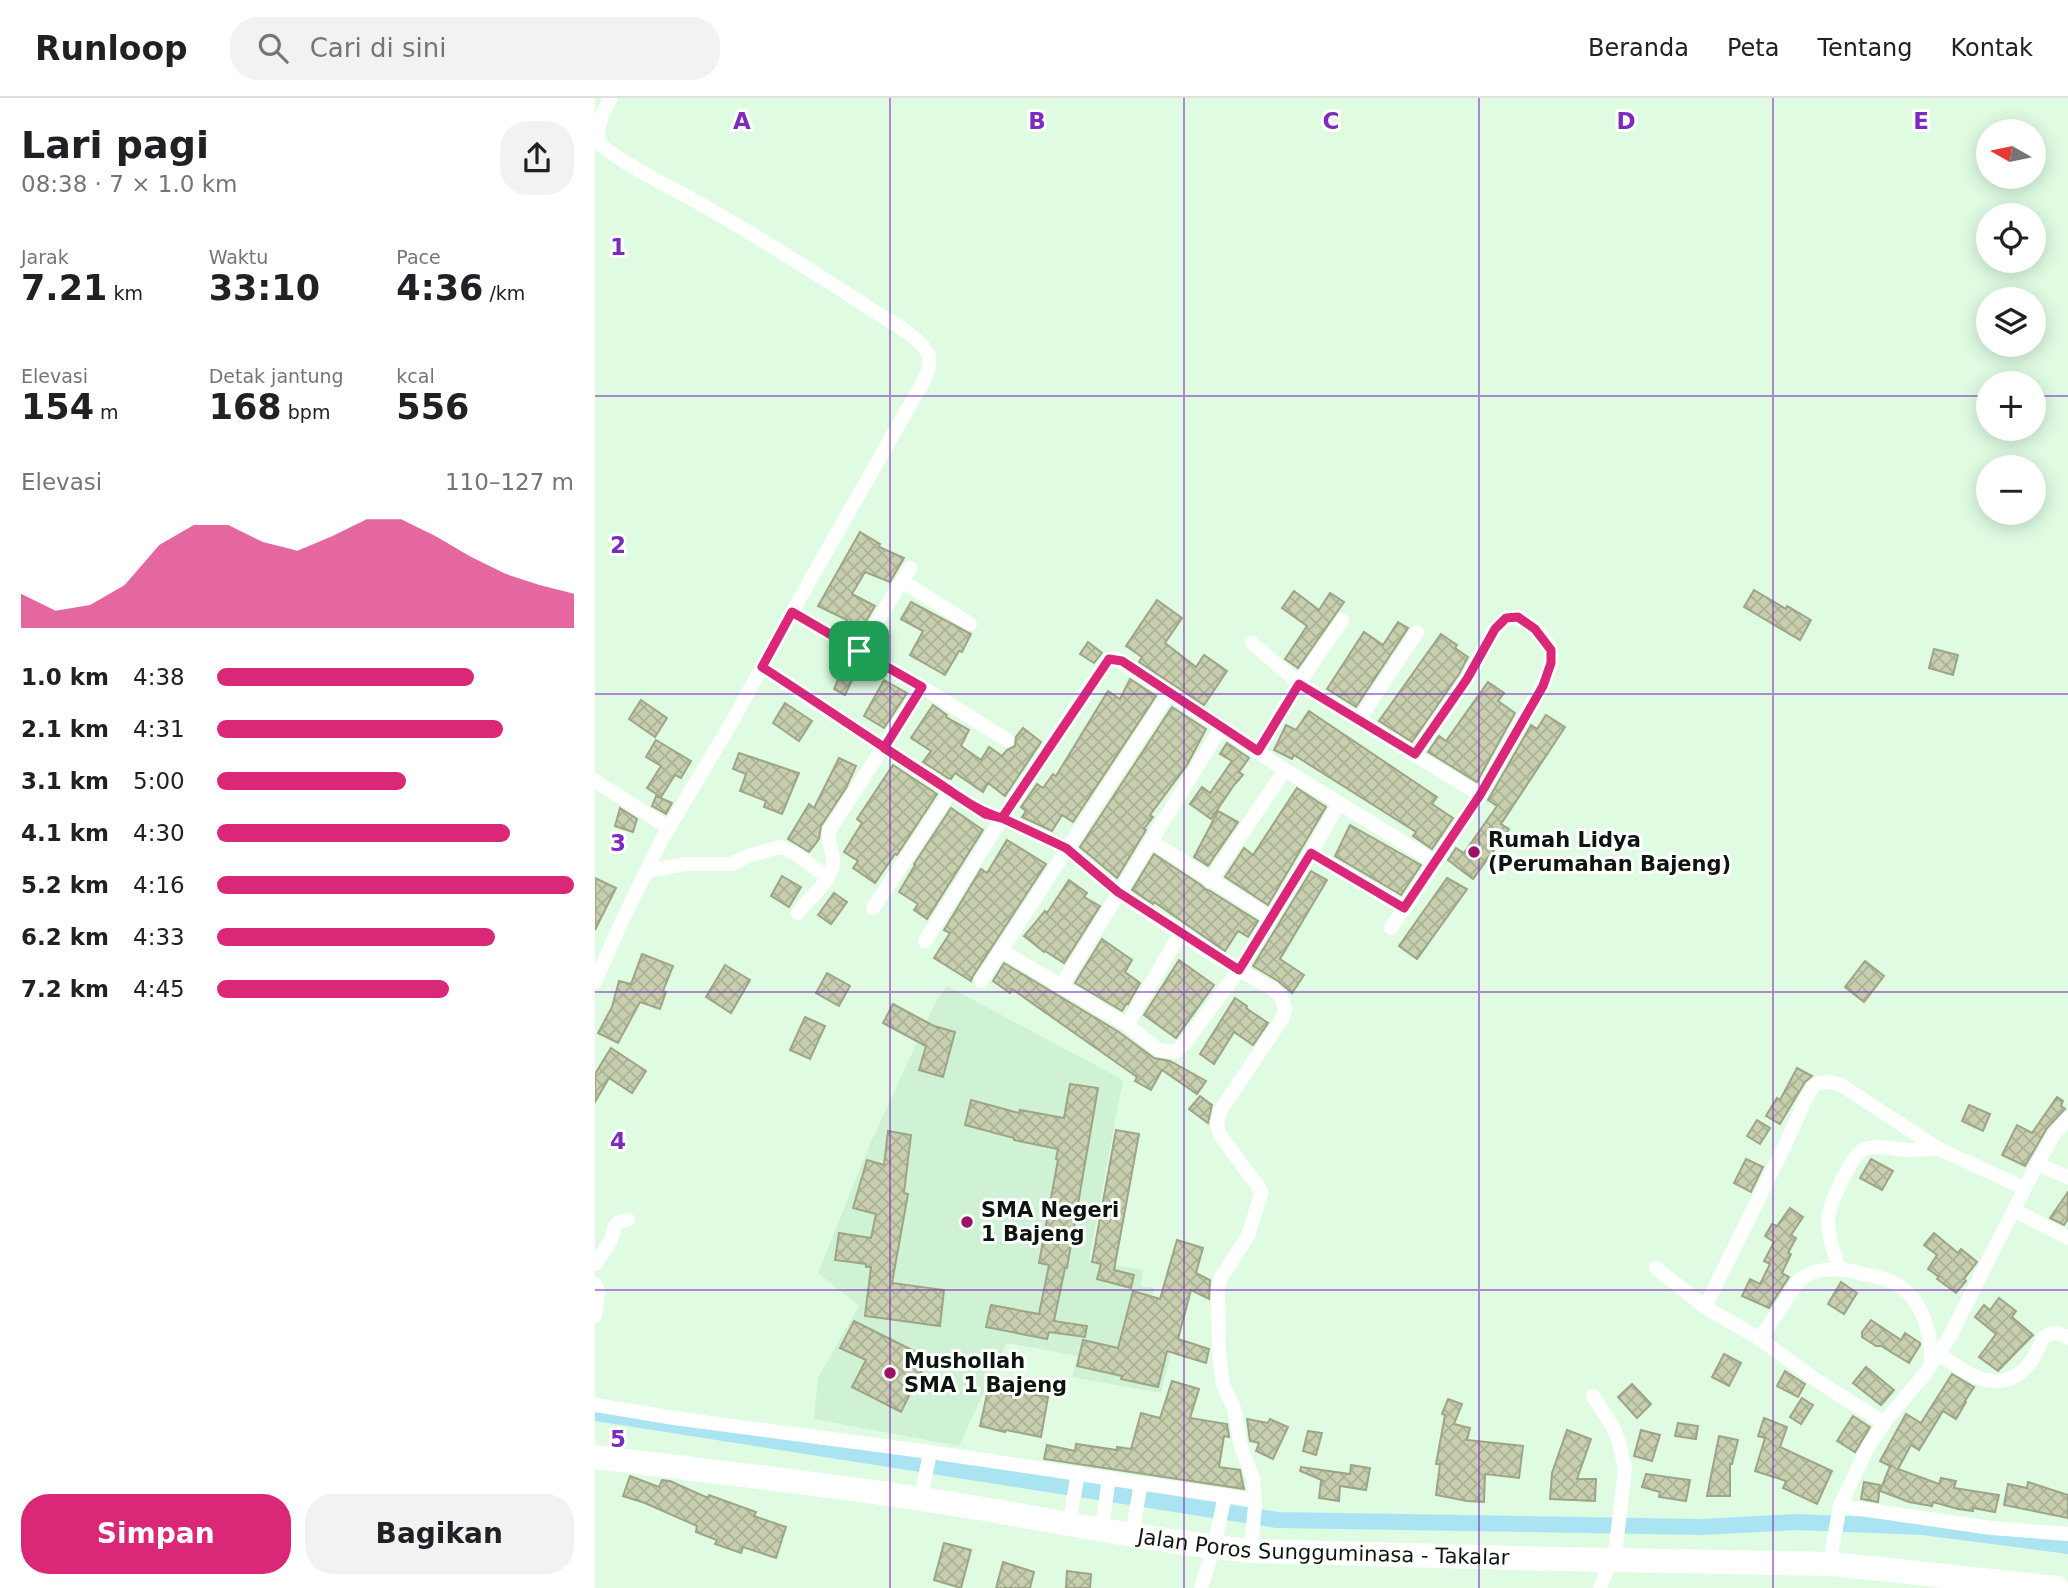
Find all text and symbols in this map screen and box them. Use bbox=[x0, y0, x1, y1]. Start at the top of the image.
search box bbox=[230, 17, 720, 80]
text: Runloop bbox=[35, 29, 188, 68]
icon: search bbox=[254, 29, 292, 67]
text: Cari di sini bbox=[310, 33, 446, 63]
text: Beranda bbox=[1588, 34, 1689, 62]
text: Peta bbox=[1727, 34, 1779, 62]
text: Tentang bbox=[1817, 34, 1913, 62]
text: Kontak bbox=[1951, 34, 2033, 62]
text: A bbox=[733, 108, 751, 134]
text: B bbox=[1028, 108, 1046, 134]
text: C bbox=[1323, 108, 1339, 134]
text: D bbox=[1616, 108, 1636, 134]
text: E bbox=[1913, 108, 1929, 134]
north arrow bbox=[1976, 119, 2046, 189]
map controls bbox=[1976, 119, 2046, 525]
button: share bbox=[500, 121, 574, 195]
text: Lari pagi bbox=[21, 123, 209, 167]
text: 08:38 · 7 × 1.0 km bbox=[21, 171, 237, 197]
button: locate bbox=[1976, 203, 2046, 273]
text: 1 bbox=[610, 234, 626, 260]
text: Jarak bbox=[21, 246, 69, 268]
text: Waktu bbox=[209, 246, 268, 268]
text: Pace bbox=[396, 246, 441, 268]
text: 7.21 bbox=[21, 268, 107, 308]
text: 33:10 bbox=[209, 268, 320, 308]
text: 4:36 bbox=[396, 268, 483, 308]
text: km bbox=[107, 282, 143, 304]
text: /km bbox=[483, 282, 525, 304]
button: layers bbox=[1976, 287, 2046, 357]
text: Elevasi bbox=[21, 365, 88, 387]
text: Detak jantung bbox=[209, 365, 344, 387]
text: kcal bbox=[396, 365, 435, 387]
button: + bbox=[1976, 371, 2046, 441]
text: 154 bbox=[21, 387, 94, 427]
text: 168 bbox=[209, 387, 282, 427]
text: 556 bbox=[396, 387, 469, 427]
text: m bbox=[94, 401, 119, 423]
text: bpm bbox=[282, 401, 330, 423]
button: − bbox=[1976, 455, 2046, 525]
text: Elevasi bbox=[21, 469, 102, 495]
text: 110–127 m bbox=[445, 469, 574, 495]
text: 2 bbox=[610, 532, 626, 558]
pin bbox=[829, 621, 889, 681]
icon: arrive bbox=[840, 632, 878, 670]
text: 1.0 km bbox=[21, 664, 109, 690]
text: 4:38 bbox=[133, 664, 185, 690]
text: 2.1 km bbox=[21, 716, 109, 742]
text: 4:31 bbox=[133, 716, 185, 742]
text: 3.1 km bbox=[21, 768, 109, 794]
text: 5:00 bbox=[133, 768, 185, 794]
text: 4.1 km bbox=[21, 820, 109, 846]
text: 4:30 bbox=[133, 820, 185, 846]
place label: Rumah Lidya (Perumahan Bajeng) bbox=[1488, 828, 1731, 876]
text: 3 bbox=[610, 830, 626, 856]
marker: Rumah Lidya (Perumahan Bajeng) bbox=[1466, 844, 1482, 860]
text: 5.2 km bbox=[21, 872, 109, 898]
text: 4:16 bbox=[133, 872, 185, 898]
text: 6.2 km bbox=[21, 924, 109, 950]
text: 4:33 bbox=[133, 924, 185, 950]
text: 7.2 km bbox=[21, 976, 109, 1002]
text: 4:45 bbox=[133, 976, 185, 1002]
text: 4 bbox=[610, 1128, 626, 1154]
place label: SMA Negeri 1 Bajeng bbox=[981, 1198, 1119, 1246]
marker: SMA Negeri 1 Bajeng bbox=[959, 1214, 975, 1230]
place label: Mushollah SMA 1 Bajeng bbox=[904, 1349, 1067, 1397]
marker: Mushollah SMA 1 Bajeng bbox=[882, 1365, 898, 1381]
text: 5 bbox=[610, 1426, 626, 1452]
button: Simpan bbox=[21, 1494, 291, 1574]
button: Bagikan bbox=[305, 1494, 574, 1574]
street label: Jalan Poros Sungguminasa - Takalar bbox=[1134, 1524, 1510, 1570]

